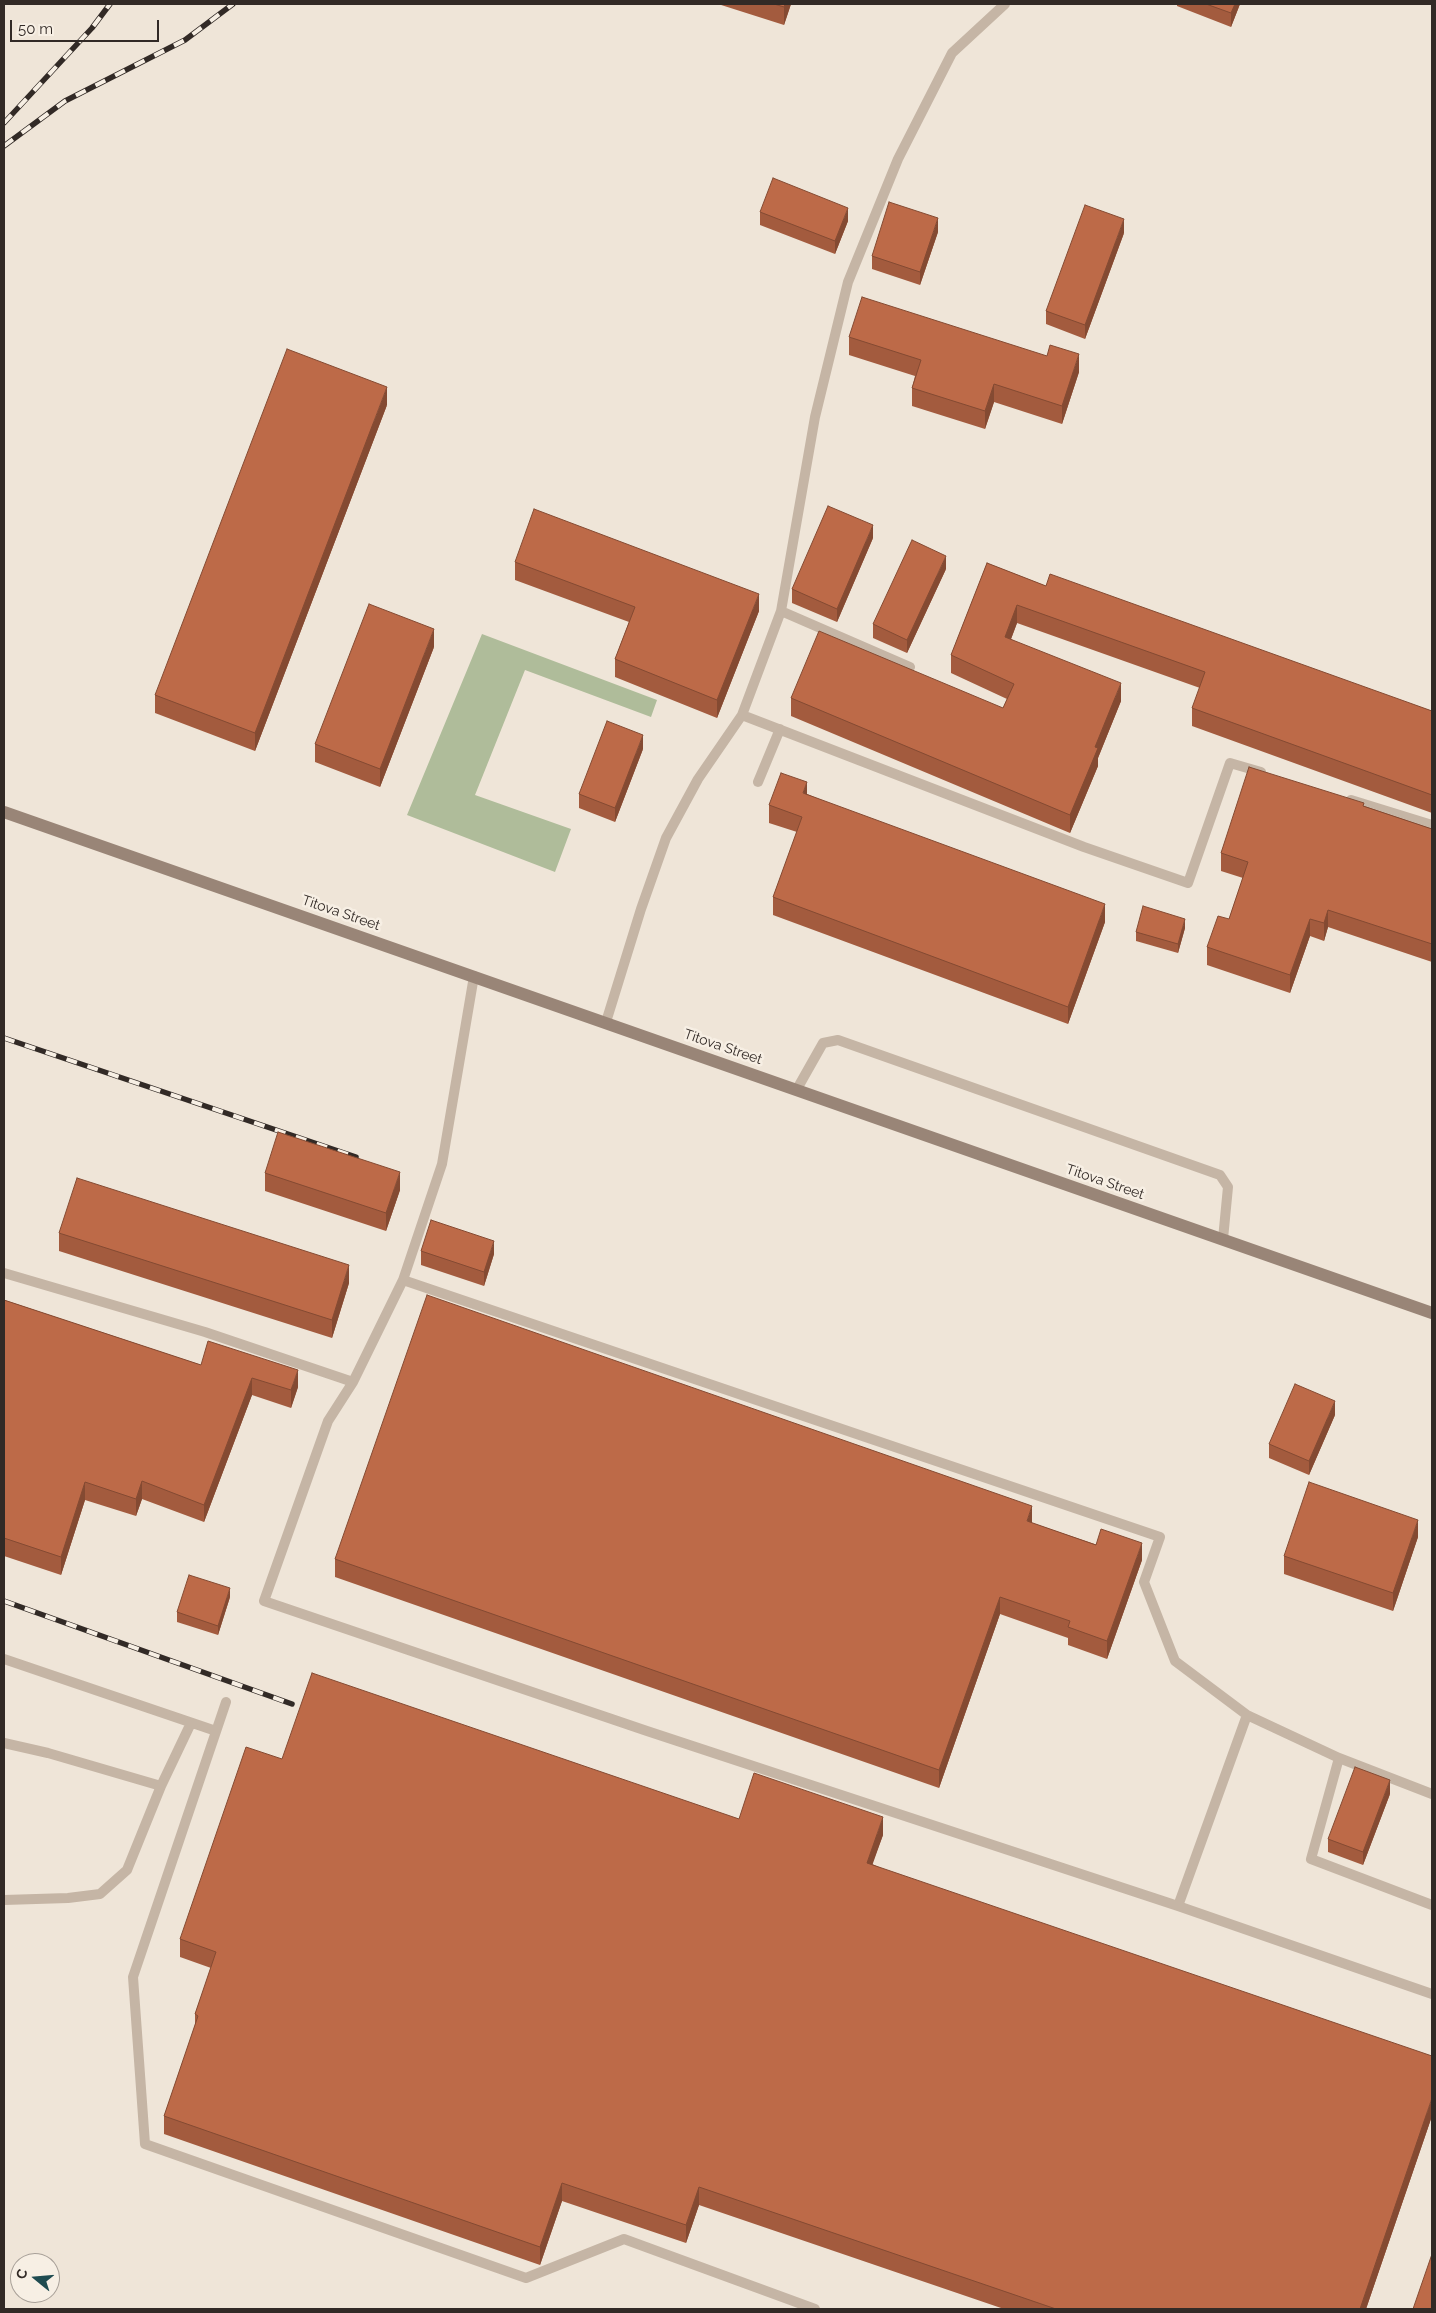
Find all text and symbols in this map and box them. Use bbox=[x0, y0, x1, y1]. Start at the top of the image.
scale bar bbox=[12, 10, 161, 42]
text: 50 m bbox=[18, 20, 53, 38]
street label: Titova Street bbox=[300, 892, 382, 934]
street label: Titova Street bbox=[682, 1026, 764, 1068]
street label: Titova Street bbox=[1064, 1161, 1146, 1203]
north arrow bbox=[10, 2253, 60, 2303]
text: С bbox=[13, 2267, 31, 2281]

